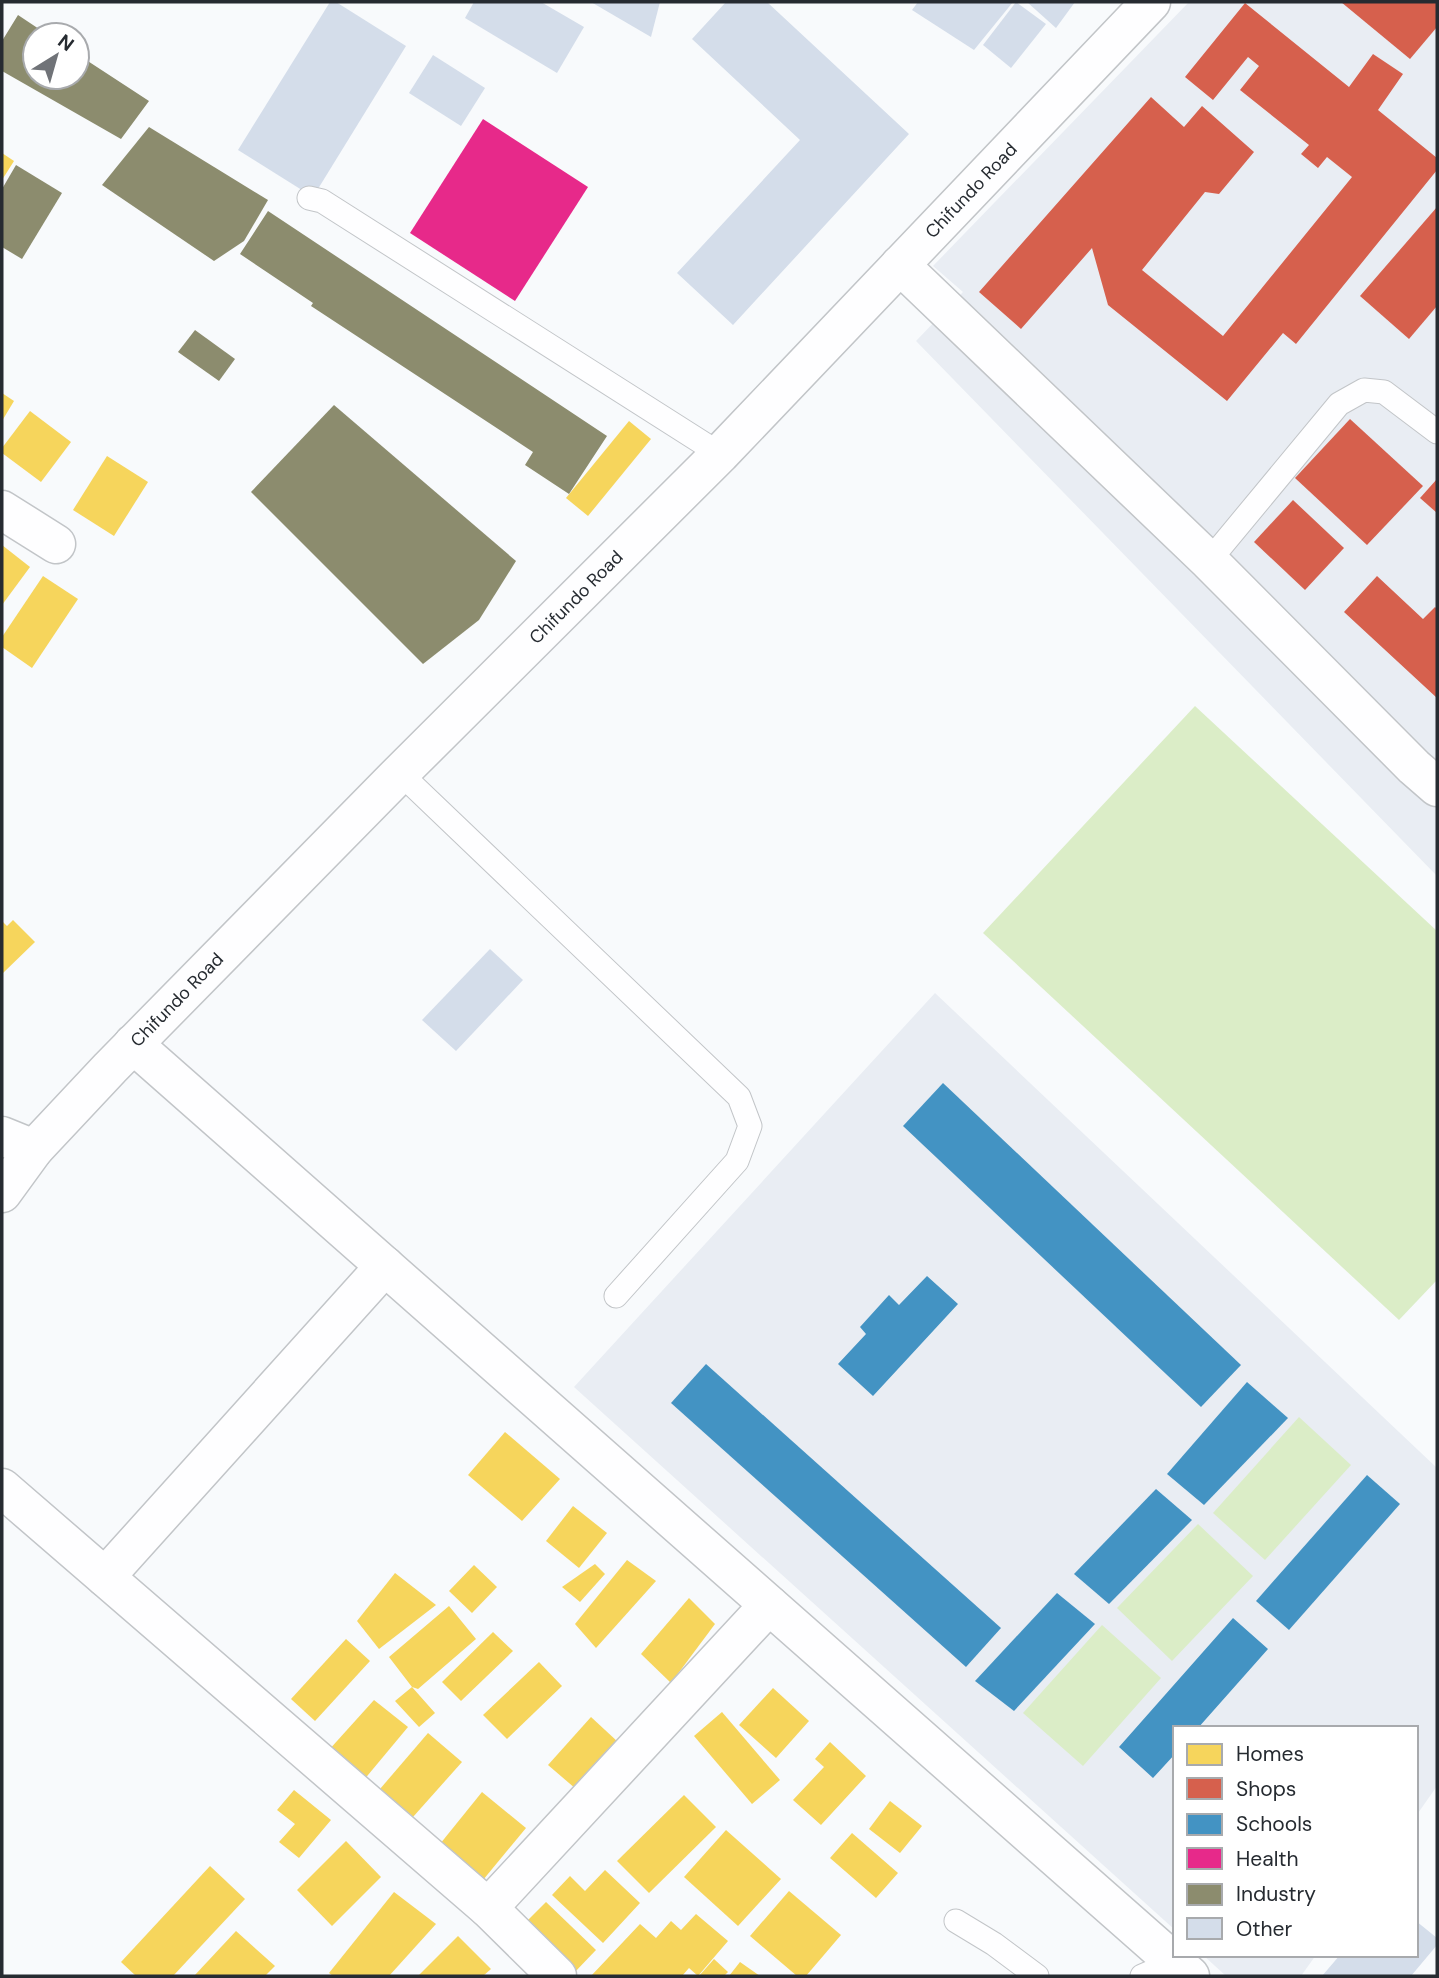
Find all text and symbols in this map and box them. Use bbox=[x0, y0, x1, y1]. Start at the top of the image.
north arrow bbox=[21, 21, 91, 91]
text: N bbox=[53, 29, 79, 57]
street label: Chifundo Road bbox=[920, 138, 1022, 243]
street label: Chifundo Road bbox=[524, 545, 628, 649]
street label: Chifundo Road bbox=[125, 948, 229, 1052]
legend bbox=[1173, 1726, 1418, 1957]
text: Homes bbox=[1236, 1740, 1304, 1768]
text: Shops bbox=[1236, 1775, 1296, 1803]
text: Schools bbox=[1236, 1810, 1312, 1838]
text: Health bbox=[1236, 1845, 1299, 1873]
text: Industry bbox=[1236, 1880, 1316, 1908]
text: Other bbox=[1236, 1915, 1292, 1943]

